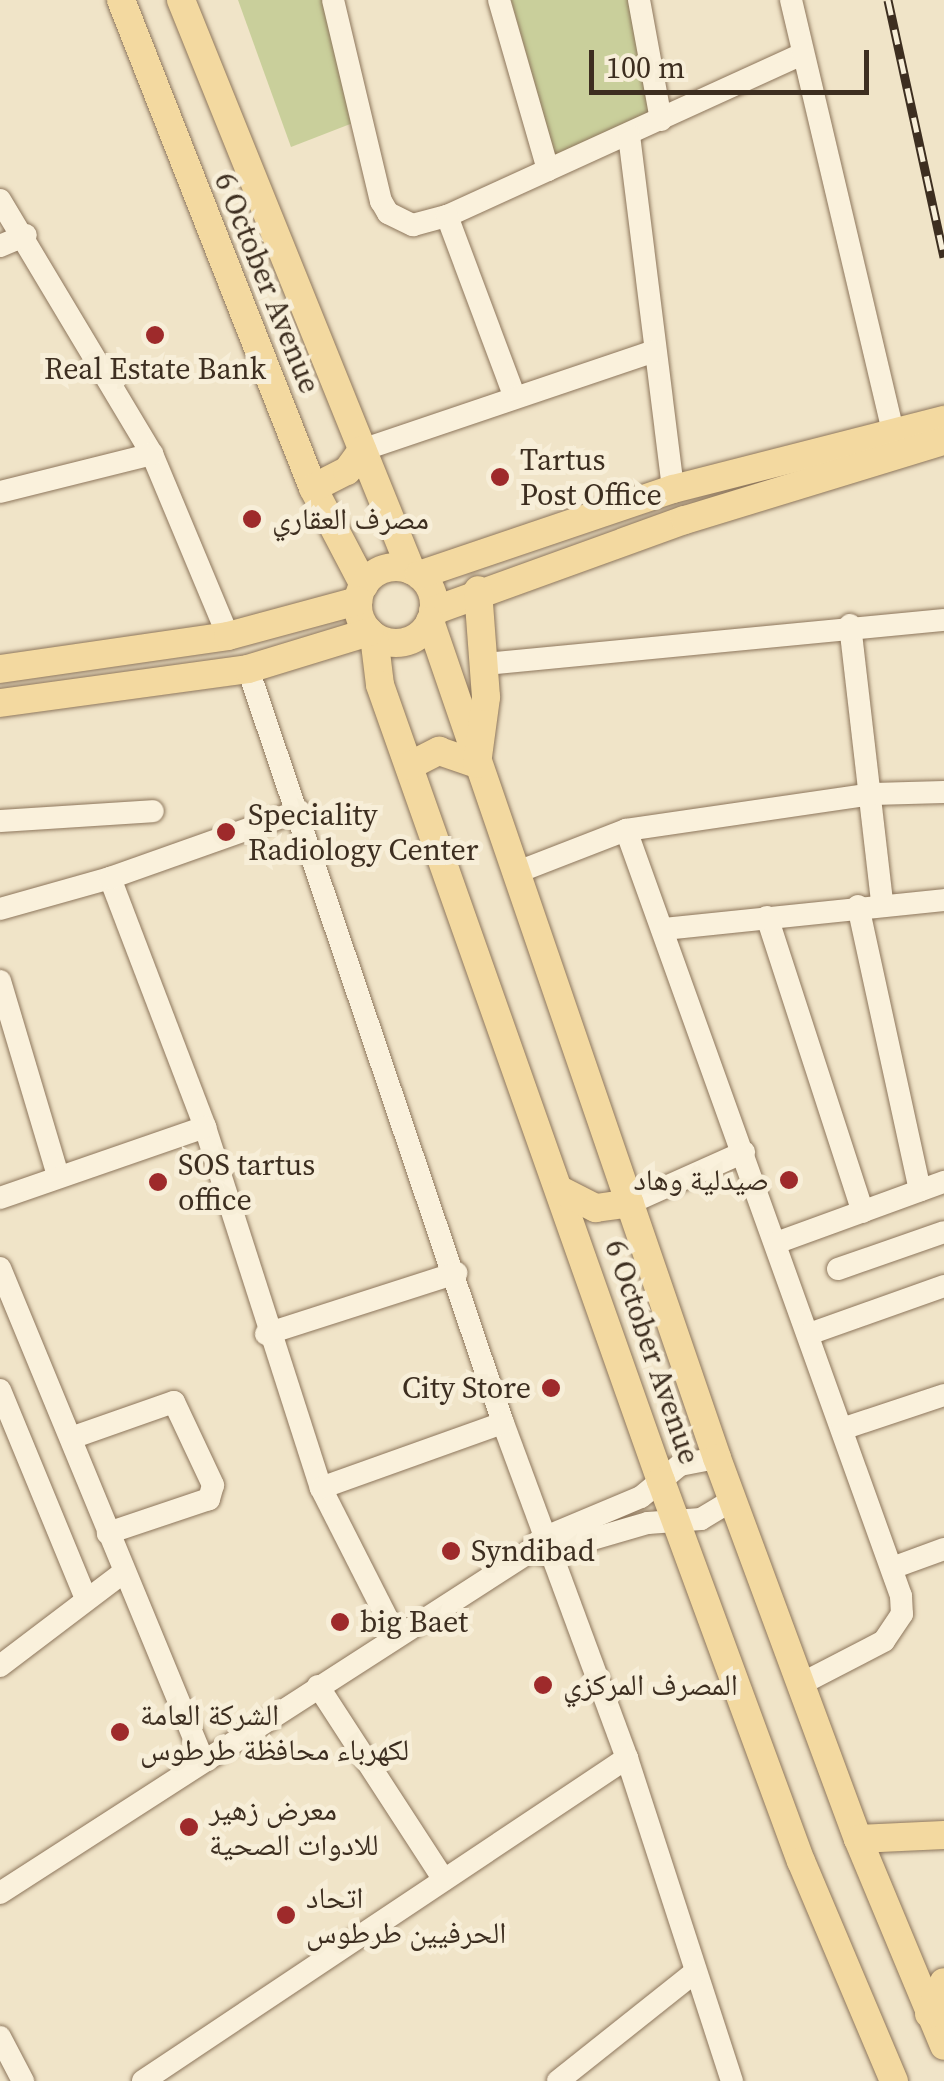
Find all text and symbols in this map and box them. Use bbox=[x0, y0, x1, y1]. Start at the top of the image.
scale bar bbox=[594, 30, 874, 92]
text: 100 m bbox=[606, 47, 685, 88]
street label: 6 October Avenue bbox=[206, 168, 328, 398]
marker: Real Estate Bank bbox=[144, 324, 166, 346]
place label: Real Estate Bank bbox=[44, 351, 266, 387]
place label: Tartus Post Office bbox=[520, 442, 662, 512]
marker: Tartus Post Office bbox=[489, 466, 511, 488]
place label: مصرف العقاري bbox=[272, 501, 429, 537]
marker: مصرف العقاري bbox=[241, 508, 263, 530]
place label: Speciality Radiology Center bbox=[248, 797, 479, 868]
marker: Speciality Radiology Center bbox=[213, 819, 239, 845]
place label: SOS tartus office bbox=[178, 1147, 315, 1218]
place label: صيدلية وهاد bbox=[633, 1162, 769, 1198]
marker: صيدلية وهاد bbox=[778, 1169, 800, 1191]
marker: SOS tartus office bbox=[147, 1171, 169, 1193]
street label: 6 October Avenue bbox=[597, 1235, 707, 1469]
place label: City Store bbox=[402, 1370, 531, 1406]
marker: City Store bbox=[540, 1377, 562, 1399]
place label: Syndibad bbox=[471, 1533, 595, 1569]
marker: Syndibad bbox=[440, 1540, 462, 1562]
place label: big Baet bbox=[360, 1604, 468, 1640]
marker: big Baet bbox=[329, 1611, 351, 1633]
place label: المصرف المركزي bbox=[563, 1667, 738, 1703]
marker: المصرف المركزي bbox=[532, 1674, 554, 1696]
place label: الشركة العامة لكهرباء محافظة طرطوس bbox=[140, 1697, 409, 1768]
marker: الشركة العامة لكهرباء محافظة طرطوس bbox=[109, 1721, 131, 1743]
place label: معرض زهير للادوات الصحية bbox=[209, 1792, 379, 1862]
marker: معرض زهير للادوات الصحية bbox=[178, 1816, 200, 1838]
place label: اتحاد الحرفيين طرطوس bbox=[306, 1880, 506, 1950]
marker: اتحاد الحرفيين طرطوس bbox=[275, 1904, 297, 1926]

